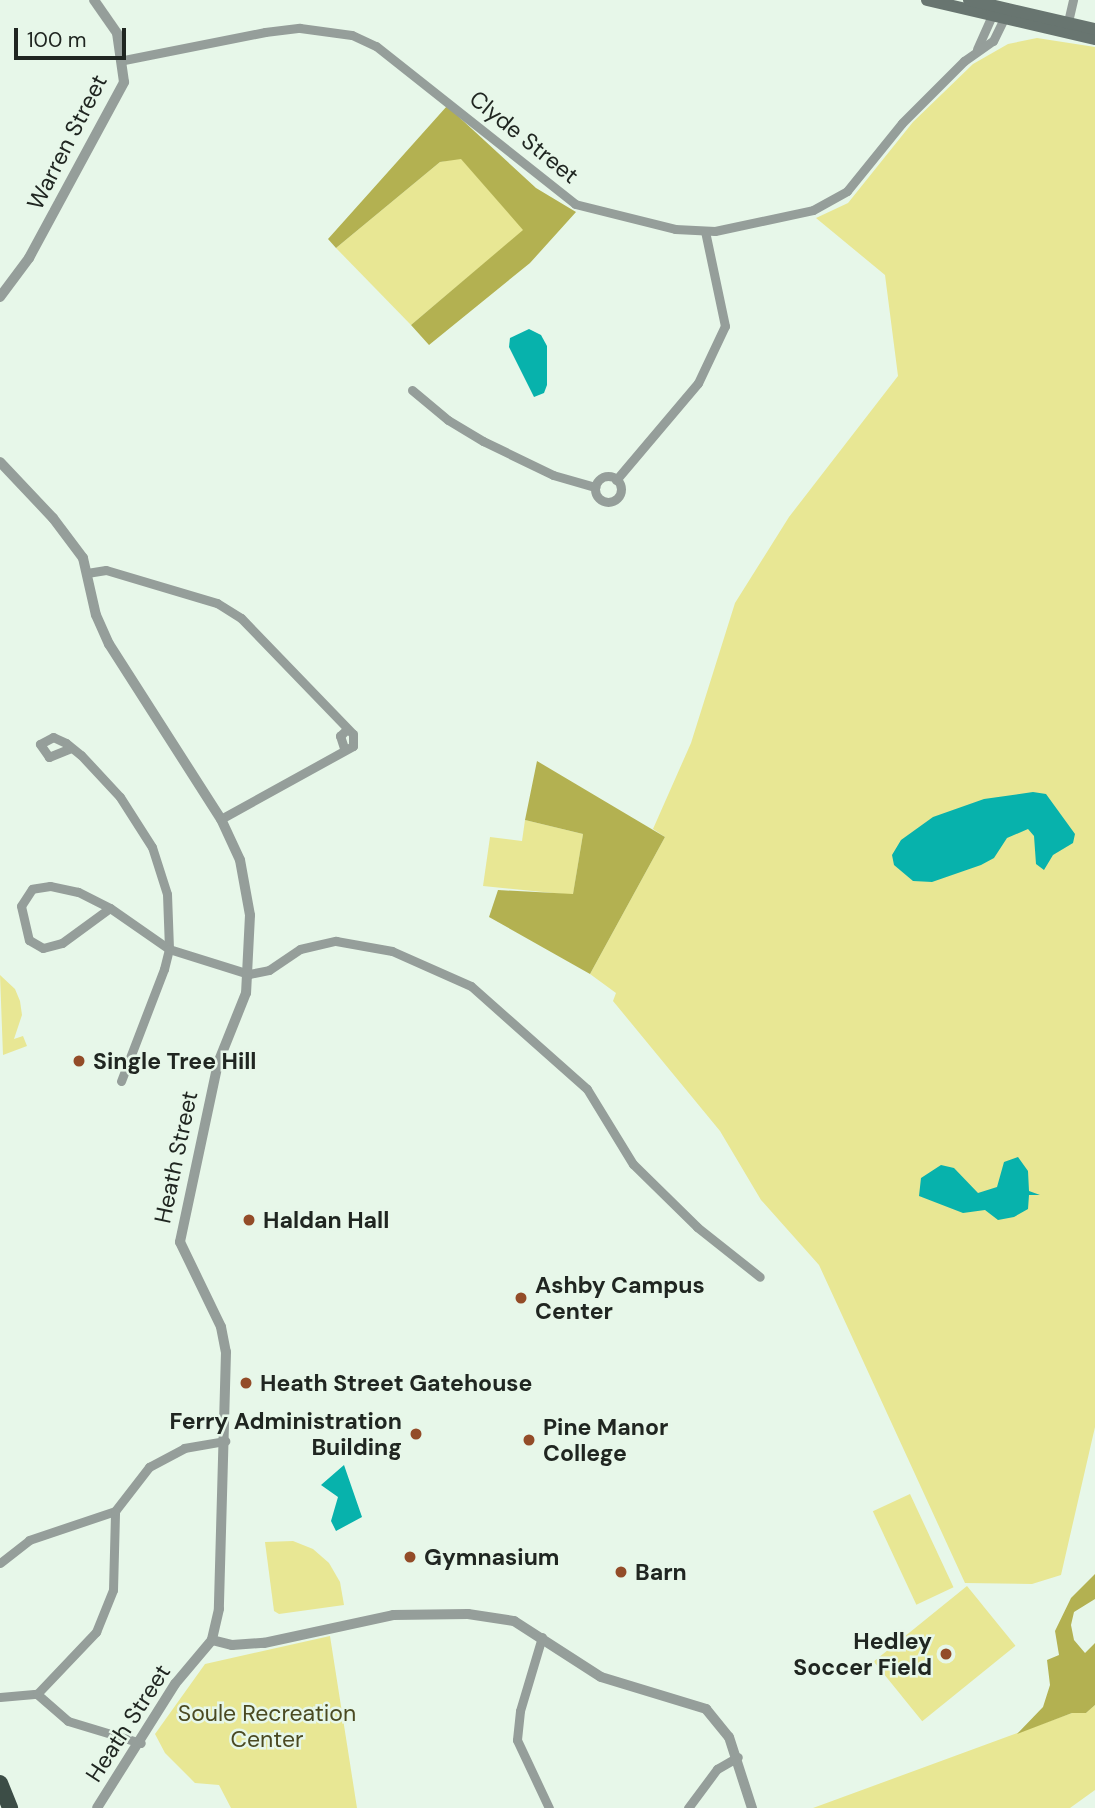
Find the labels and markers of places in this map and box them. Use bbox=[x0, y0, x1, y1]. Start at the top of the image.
place label: Single Tree Hill bbox=[93, 1047, 256, 1075]
marker: Single Tree Hill bbox=[71, 1053, 87, 1069]
place label: Haldan Hall bbox=[263, 1206, 389, 1234]
marker: Haldan Hall bbox=[241, 1212, 257, 1228]
place label: Ashby Campus Center bbox=[535, 1271, 705, 1325]
marker: Ashby Campus Center bbox=[513, 1290, 529, 1306]
place label: Heath Street Gatehouse bbox=[260, 1369, 532, 1397]
marker: Heath Street Gatehouse bbox=[238, 1375, 254, 1391]
place label: Ferry Administration Building bbox=[169, 1407, 402, 1461]
place label: Pine Manor College bbox=[543, 1413, 668, 1467]
marker: Ferry Administration Building bbox=[408, 1426, 424, 1442]
marker: Pine Manor College bbox=[521, 1432, 537, 1448]
place label: Gymnasium bbox=[424, 1543, 559, 1571]
marker: Gymnasium bbox=[402, 1549, 418, 1565]
place label: Barn bbox=[635, 1558, 687, 1586]
marker: Barn bbox=[613, 1564, 629, 1580]
place label: Hedley Soccer Field bbox=[793, 1627, 932, 1681]
marker: Hedley Soccer Field bbox=[938, 1646, 954, 1662]

